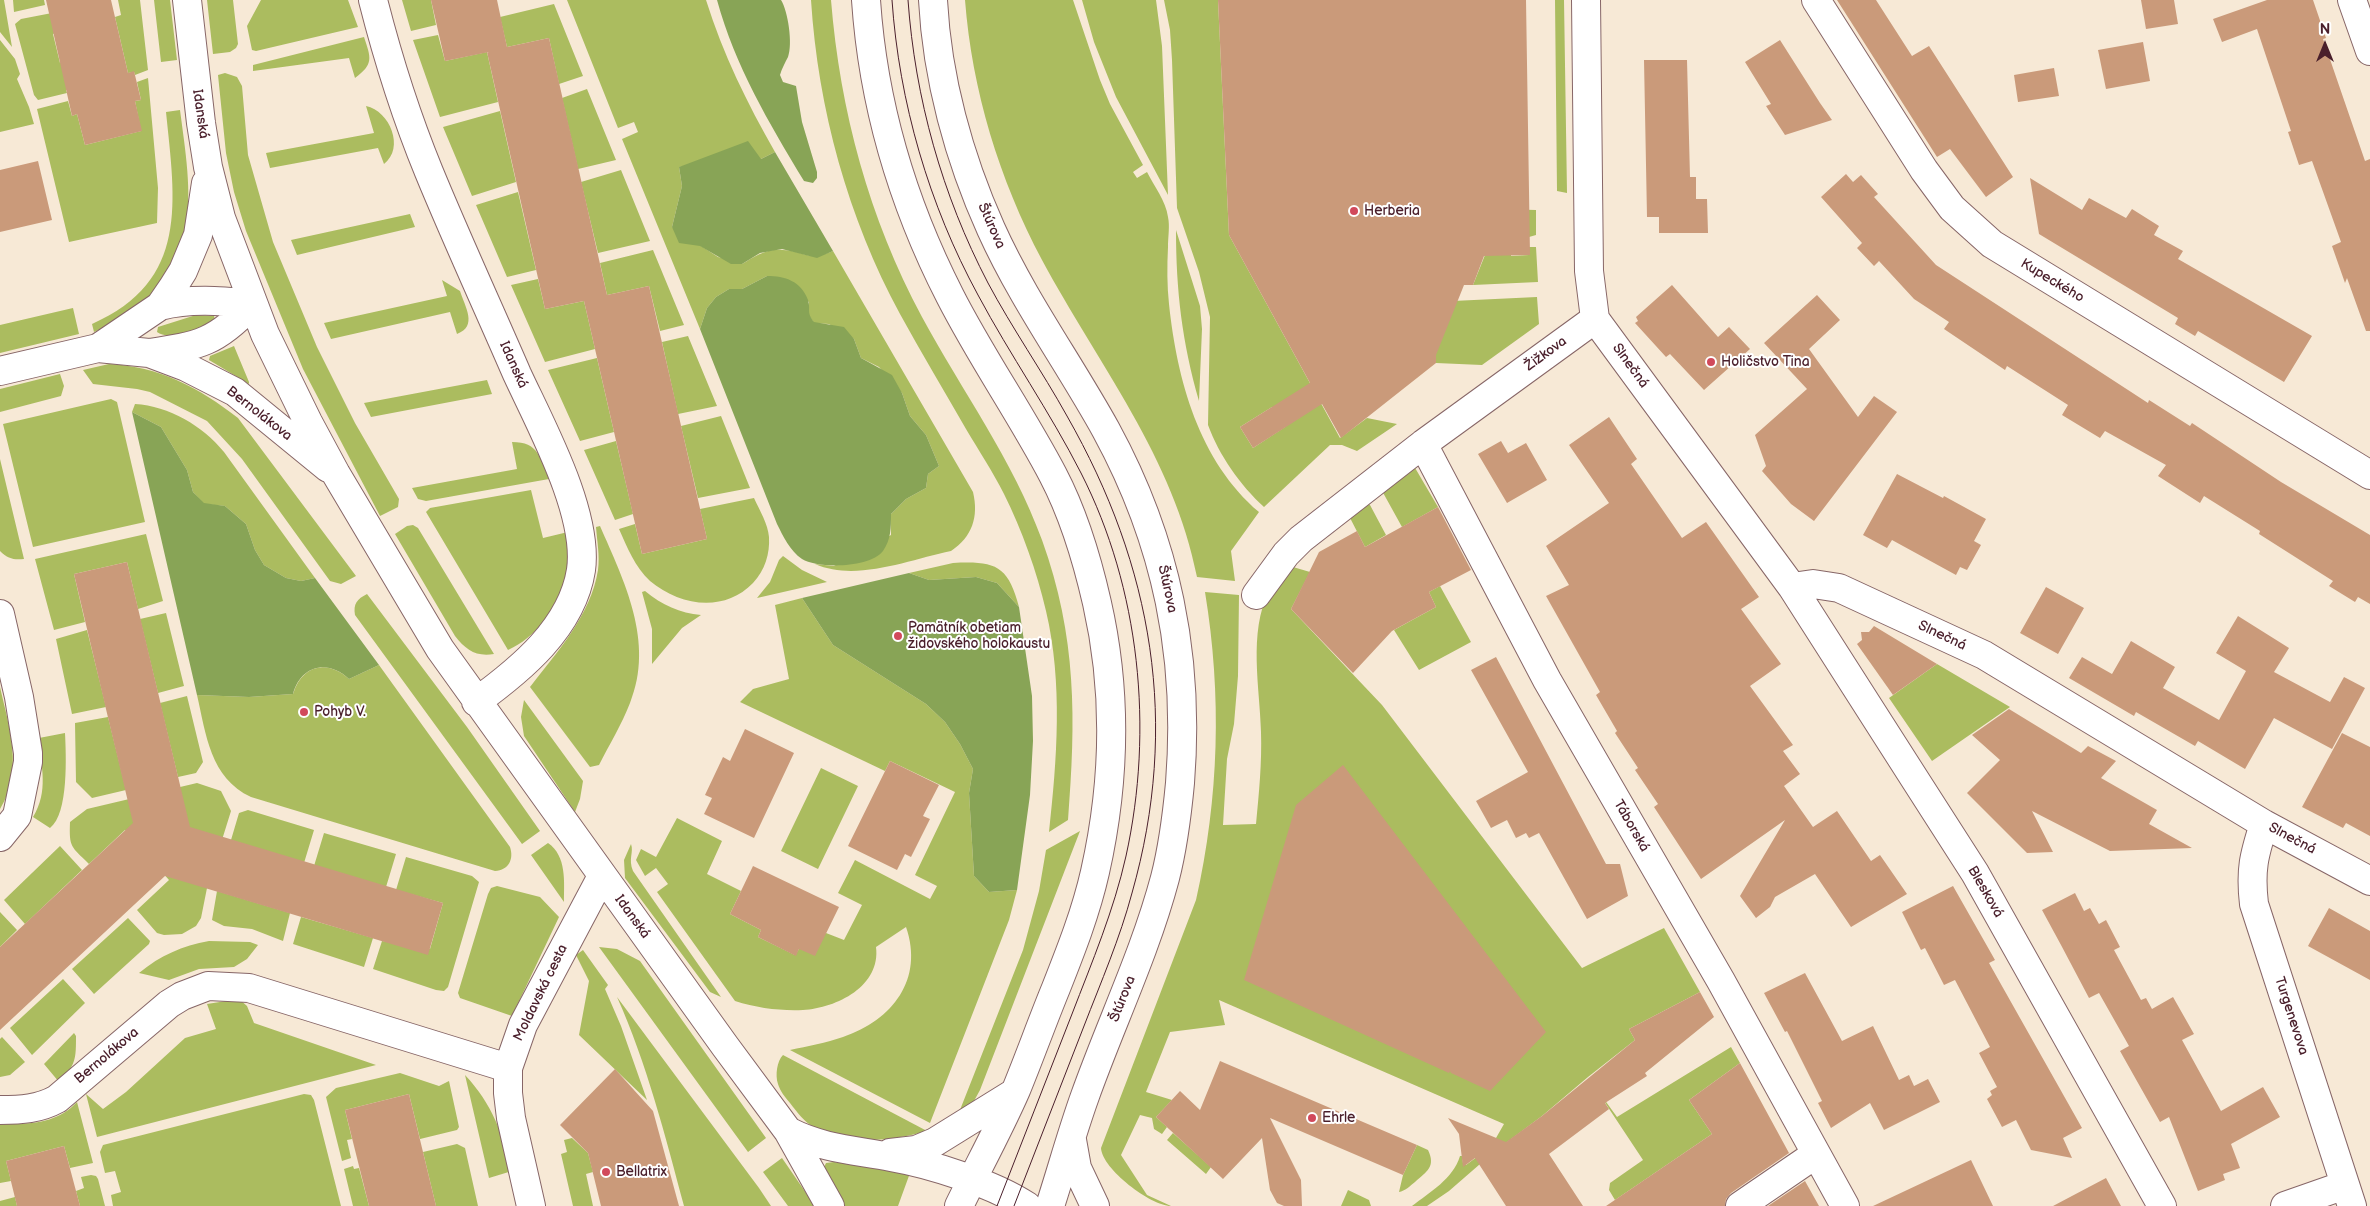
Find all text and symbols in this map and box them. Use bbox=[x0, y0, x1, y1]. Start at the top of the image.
north arrow bbox=[2300, 20, 2350, 70]
text: N bbox=[2320, 21, 2330, 38]
street label: Idanská bbox=[188, 88, 212, 140]
street label: Štúrova bbox=[973, 200, 1009, 252]
place label: Herberia bbox=[1364, 203, 1420, 219]
marker: Herberia bbox=[1348, 205, 1360, 217]
street label: Kupeckého bbox=[2017, 255, 2087, 307]
street label: Žižkova bbox=[1522, 333, 1570, 375]
street label: Idanská bbox=[495, 339, 531, 391]
street label: Slnečná bbox=[1608, 340, 1652, 392]
place label: Holičstvo Tina bbox=[1721, 354, 1810, 370]
marker: Holičstvo Tina bbox=[1705, 356, 1717, 368]
street label: Bernolákova bbox=[223, 383, 295, 445]
street label: Štúrova bbox=[1154, 564, 1180, 614]
street label: Slnečná bbox=[1915, 618, 1969, 654]
place label: Pamätník obetiam židovského holokaustu bbox=[908, 620, 1050, 652]
marker: Pamätník obetiam židovského holokaustu bbox=[892, 630, 904, 642]
place label: Pohyb V. bbox=[314, 704, 366, 720]
marker: Pohyb V. bbox=[298, 706, 310, 718]
street label: Táborská bbox=[1609, 797, 1653, 855]
street label: Slnečná bbox=[2265, 820, 2319, 858]
street label: Blesková bbox=[1964, 863, 2006, 921]
street label: Idanská bbox=[611, 892, 653, 942]
street label: Moldavská cesta bbox=[510, 942, 572, 1044]
street label: Štúrova bbox=[1106, 973, 1140, 1025]
street label: Turgenevova bbox=[2270, 975, 2312, 1057]
street label: Bernolákova bbox=[71, 1024, 143, 1088]
place label: Ehrle bbox=[1322, 1110, 1355, 1126]
marker: Ehrle bbox=[1306, 1112, 1318, 1124]
place label: Bellatrix bbox=[616, 1164, 667, 1180]
marker: Bellatrix bbox=[600, 1166, 612, 1178]

